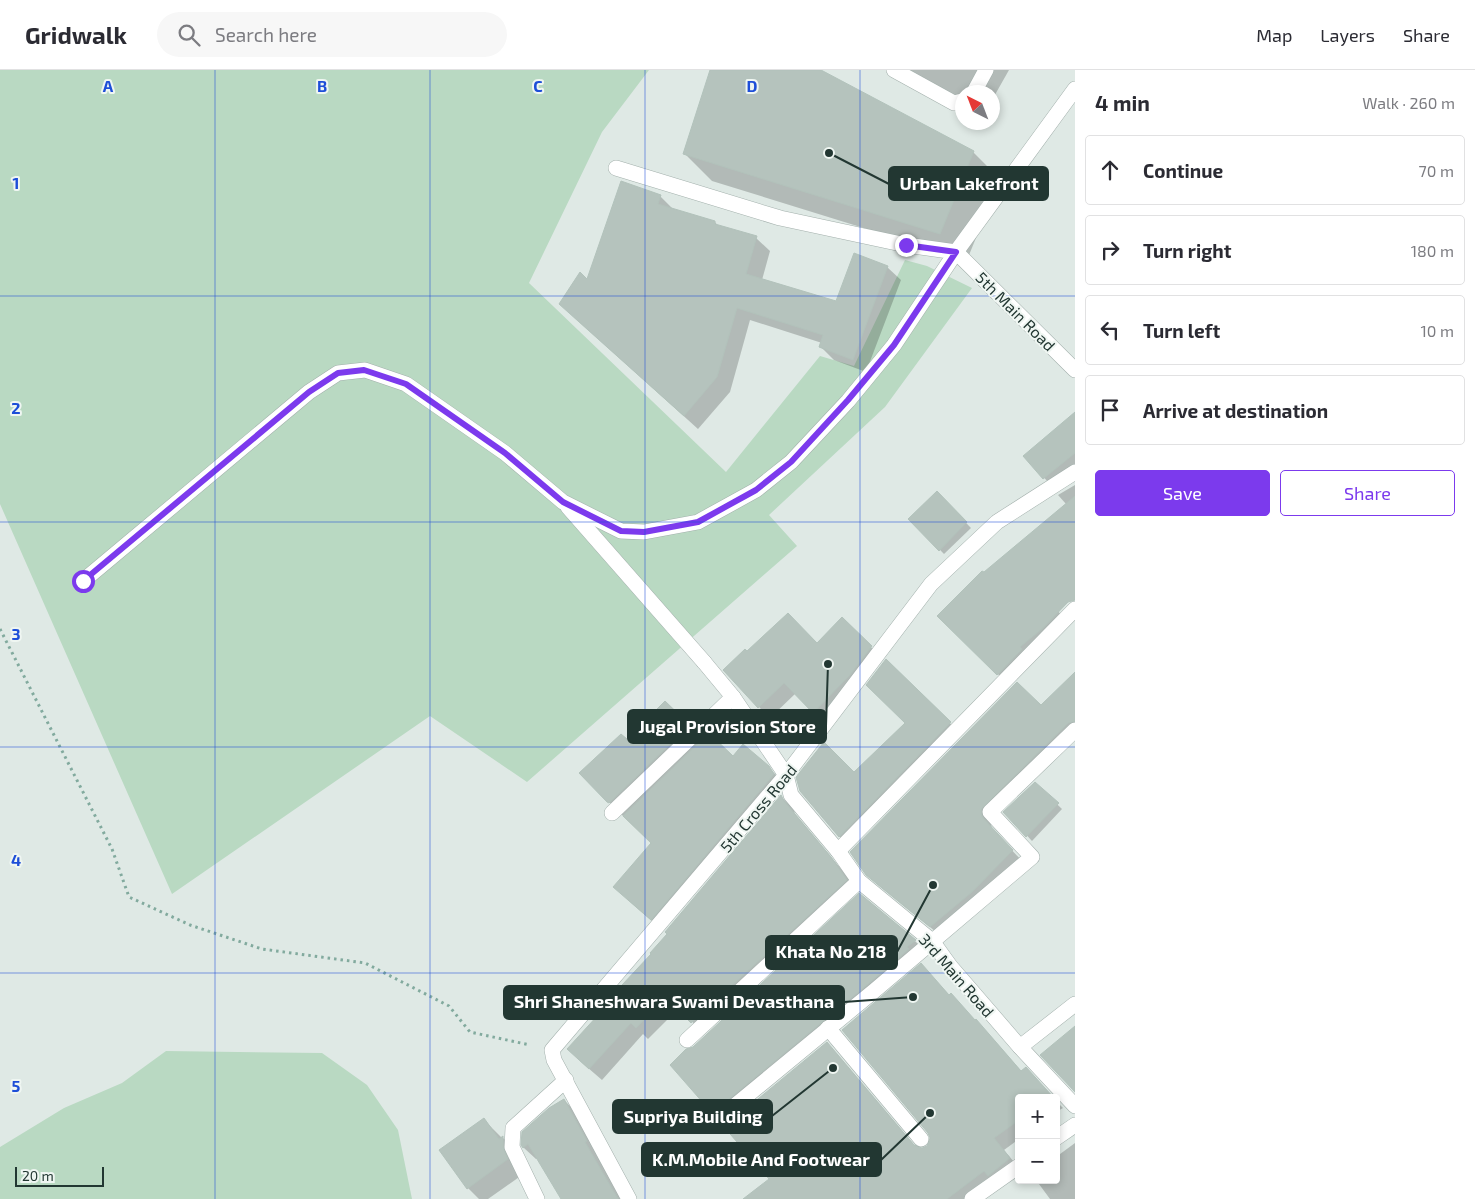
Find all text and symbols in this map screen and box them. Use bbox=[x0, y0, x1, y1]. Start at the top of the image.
search box bbox=[157, 12, 507, 57]
text: Gridwalk bbox=[25, 20, 127, 49]
icon: search bbox=[175, 21, 203, 49]
text: Search here bbox=[215, 23, 317, 46]
text: Map bbox=[1256, 24, 1292, 46]
text: Layers bbox=[1320, 24, 1375, 46]
text: Share bbox=[1403, 24, 1450, 46]
text: A bbox=[103, 76, 114, 95]
text: B bbox=[317, 76, 327, 95]
text: C bbox=[533, 76, 543, 95]
text: D bbox=[747, 76, 758, 95]
north arrow bbox=[955, 85, 1000, 130]
text: 4 min bbox=[1095, 90, 1150, 115]
text: Walk · 260 m bbox=[1362, 93, 1455, 112]
icon: ahead bbox=[1096, 156, 1124, 184]
text: Continue bbox=[1143, 159, 1223, 182]
text: 70 m bbox=[1419, 161, 1454, 180]
callout: Urban Lakefront bbox=[889, 167, 1048, 200]
text: Urban Lakefront bbox=[899, 172, 1039, 194]
text: 1 bbox=[13, 173, 19, 192]
route end bbox=[895, 234, 918, 257]
icon: right bbox=[1096, 236, 1124, 264]
text: Turn right bbox=[1143, 239, 1231, 262]
text: 180 m bbox=[1411, 241, 1454, 260]
street label: 5th Main Road bbox=[972, 267, 1060, 355]
icon: left bbox=[1096, 316, 1124, 344]
text: Turn left bbox=[1143, 319, 1220, 342]
text: 10 m bbox=[1420, 321, 1454, 340]
icon: arrive bbox=[1096, 396, 1124, 424]
text: 2 bbox=[11, 398, 21, 417]
text: Arrive at destination bbox=[1143, 399, 1328, 422]
button: Save bbox=[1095, 470, 1270, 516]
button: Share bbox=[1280, 470, 1455, 516]
route start bbox=[72, 570, 95, 593]
text: 3 bbox=[11, 624, 21, 643]
callout: Jugal Provision Store bbox=[628, 710, 826, 743]
text: Jugal Provision Store bbox=[638, 715, 816, 737]
street label: 5th Cross Road bbox=[716, 760, 800, 856]
text: 4 bbox=[11, 850, 21, 869]
street label: 3rd Main Road bbox=[916, 929, 998, 1021]
callout: Khata No 218 bbox=[766, 936, 897, 969]
text: Khata No 218 bbox=[776, 940, 886, 962]
callout: Shri Shaneshwara Swami Devasthana bbox=[504, 986, 844, 1019]
text: Shri Shaneshwara Swami Devasthana bbox=[514, 990, 834, 1012]
text: 5 bbox=[12, 1076, 21, 1095]
map controls bbox=[1015, 1094, 1060, 1184]
button: + bbox=[1015, 1094, 1060, 1139]
callout: Supriya Building bbox=[613, 1100, 772, 1133]
text: Supriya Building bbox=[624, 1105, 763, 1127]
button: − bbox=[1015, 1139, 1060, 1184]
callout: K.M.Mobile And Footwear bbox=[642, 1143, 881, 1176]
text: K.M.Mobile And Footwear bbox=[652, 1148, 870, 1170]
scale bar bbox=[15, 1164, 104, 1187]
text: 20 m bbox=[22, 1167, 54, 1184]

